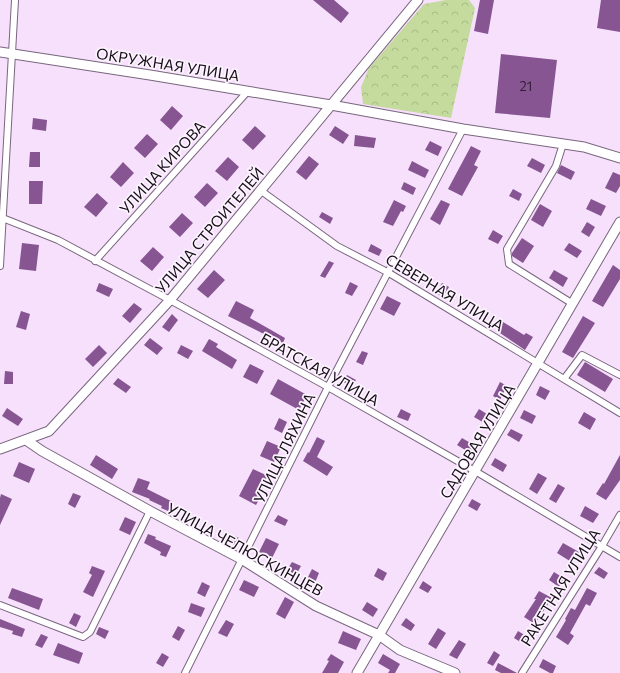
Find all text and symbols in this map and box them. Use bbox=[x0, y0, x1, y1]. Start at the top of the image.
street label: ОКРУЖНАЯ УЛИЦА bbox=[95, 44, 241, 84]
house number: 21 bbox=[520, 78, 532, 94]
street label: УЛИЦА КИРОВА bbox=[115, 117, 209, 217]
street label: УЛИЦА СТРОИТЕЛЕЙ bbox=[151, 163, 267, 297]
street label: СЕВЕРНАЯ УЛИЦА bbox=[383, 250, 507, 334]
street label: БРАТСКАЯ УЛИЦА bbox=[258, 329, 382, 409]
street label: САДОВАЯ УЛИЦА bbox=[436, 380, 518, 502]
street label: УЛИЦА ЛЯХИНА bbox=[250, 390, 318, 506]
street label: УЛИЦА ЧЕЛЮСКИНЦЕВ bbox=[164, 499, 326, 600]
street label: РАКЕТНАЯ УЛИЦА bbox=[517, 525, 603, 649]

